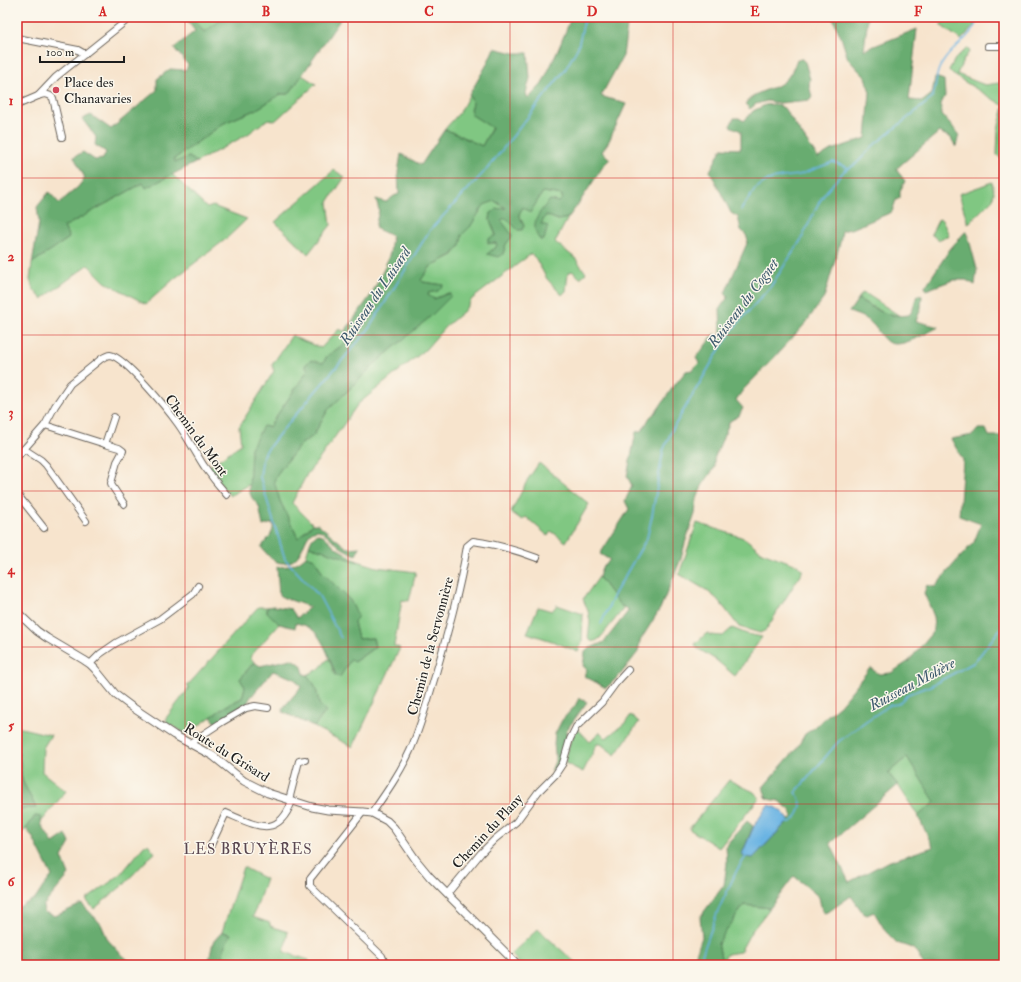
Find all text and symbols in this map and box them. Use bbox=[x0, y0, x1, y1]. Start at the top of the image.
text: A bbox=[98, 4, 108, 20]
text: B bbox=[262, 4, 270, 20]
text: C bbox=[424, 4, 434, 20]
text: D bbox=[587, 4, 598, 20]
text: E bbox=[750, 4, 760, 20]
text: F bbox=[914, 4, 923, 20]
scale bar bbox=[40, 38, 124, 64]
text: 100 m bbox=[46, 45, 75, 60]
place label: Place des Chanavaries bbox=[64, 74, 132, 107]
marker: Place des Chanavaries bbox=[51, 85, 61, 95]
text: 1 bbox=[9, 93, 14, 109]
water label: Ruisseau du Luisard bbox=[335, 242, 416, 350]
text: 2 bbox=[8, 249, 15, 265]
water label: Ruisseau du Cognet bbox=[703, 255, 783, 352]
street label: Chemin du Mont bbox=[161, 391, 232, 480]
text: 3 bbox=[9, 405, 14, 421]
text: 4 bbox=[6, 562, 15, 578]
street label: Chemin de la Servonnière bbox=[404, 575, 457, 717]
water label: Ruisseau Molière bbox=[865, 653, 960, 716]
text: 5 bbox=[8, 718, 14, 734]
street label: Route du Grisard bbox=[181, 719, 273, 786]
street label: Chemin du Plany bbox=[448, 790, 528, 873]
district label: LES BRUYÈRES bbox=[183, 839, 313, 859]
text: 6 bbox=[8, 874, 16, 890]

